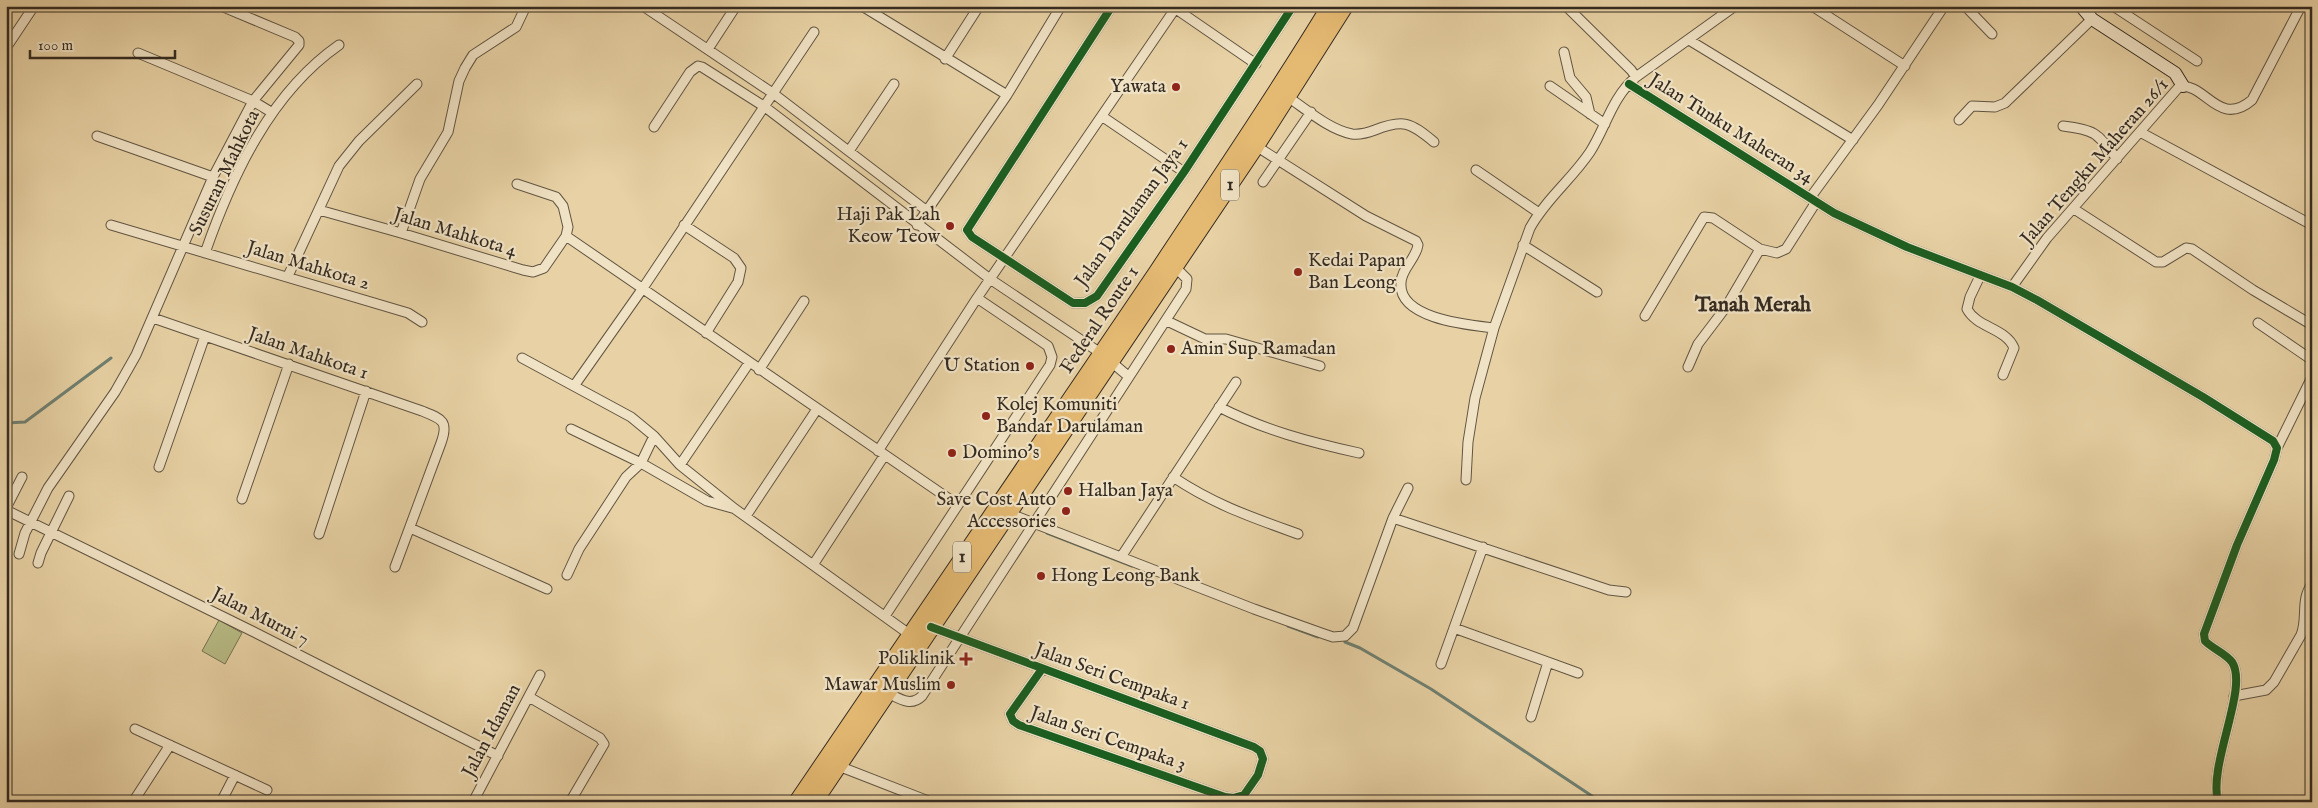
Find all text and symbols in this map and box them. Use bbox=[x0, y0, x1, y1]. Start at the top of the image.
scale bar bbox=[30, 28, 175, 60]
text: 100 m bbox=[38, 36, 74, 55]
street label: Jalan Tunku Maheran 34 bbox=[1642, 67, 1819, 190]
street label: Jalan Tengku Maheran 26/1 bbox=[2015, 74, 2174, 252]
place label: Yawata bbox=[1110, 75, 1167, 99]
marker: Yawata bbox=[1170, 81, 1182, 93]
street label: Susuran Mahkota bbox=[184, 106, 266, 240]
street label: Jalan Darulaman Jaya 1 bbox=[1069, 134, 1194, 294]
road number: 1 bbox=[1221, 170, 1239, 200]
street label: Jalan Mahkota 4 bbox=[388, 202, 520, 263]
place label: Haji Pak Lah Keow Teow bbox=[837, 203, 941, 249]
marker: Haji Pak Lah Keow Teow bbox=[944, 220, 956, 232]
street label: Jalan Mahkota 2 bbox=[242, 235, 372, 296]
place label: Kedai Papan Ban Leong bbox=[1308, 249, 1406, 295]
street label: Federal Route 1 bbox=[1055, 262, 1145, 378]
marker: Kedai Papan Ban Leong bbox=[1292, 266, 1304, 278]
district label: Tanah Merah bbox=[1694, 292, 1812, 319]
street label: Jalan Mahkota 1 bbox=[243, 322, 371, 386]
place label: Amin Sup Ramadan bbox=[1180, 337, 1336, 361]
marker: Amin Sup Ramadan bbox=[1165, 343, 1177, 355]
place label: U Station bbox=[943, 354, 1020, 378]
marker: U Station bbox=[1024, 360, 1036, 372]
place label: Kolej Komuniti Bandar Darulaman bbox=[996, 393, 1143, 439]
marker: Kolej Komuniti Bandar Darulaman bbox=[980, 410, 992, 422]
place label: Domino's bbox=[962, 441, 1039, 465]
marker: Domino's bbox=[946, 447, 958, 459]
place label: Halban Jaya bbox=[1078, 479, 1174, 503]
marker: Halban Jaya bbox=[1062, 485, 1074, 497]
place label: Save Cost Auto Accessories bbox=[936, 488, 1056, 534]
marker: Save Cost Auto Accessories bbox=[1060, 505, 1072, 517]
road number: 1 bbox=[953, 542, 971, 572]
place label: Hong Leong Bank bbox=[1051, 564, 1201, 588]
marker: Hong Leong Bank bbox=[1035, 570, 1047, 582]
street label: Jalan Murni 7 bbox=[206, 581, 313, 652]
street label: Jalan Seri Cempaka 1 bbox=[1029, 637, 1193, 716]
place label: Poliklinik bbox=[878, 647, 956, 671]
marker: Poliklinik bbox=[959, 652, 973, 666]
place label: Mawar Muslim bbox=[824, 673, 941, 697]
marker: Mawar Muslim bbox=[945, 679, 957, 691]
street label: Jalan Idaman bbox=[456, 680, 527, 784]
street label: Jalan Seri Cempaka 3 bbox=[1025, 700, 1189, 777]

